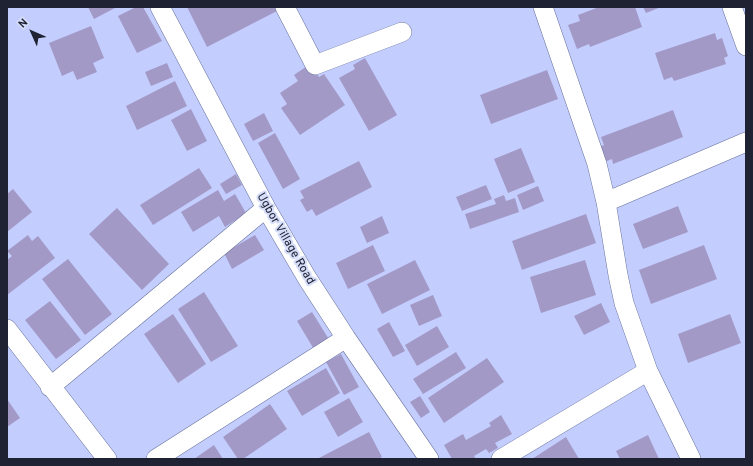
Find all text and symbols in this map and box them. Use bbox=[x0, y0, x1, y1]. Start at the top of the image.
north arrow bbox=[12, 12, 52, 52]
text: N bbox=[16, 16, 31, 31]
street label: Ugbor Village Road bbox=[253, 191, 317, 287]

